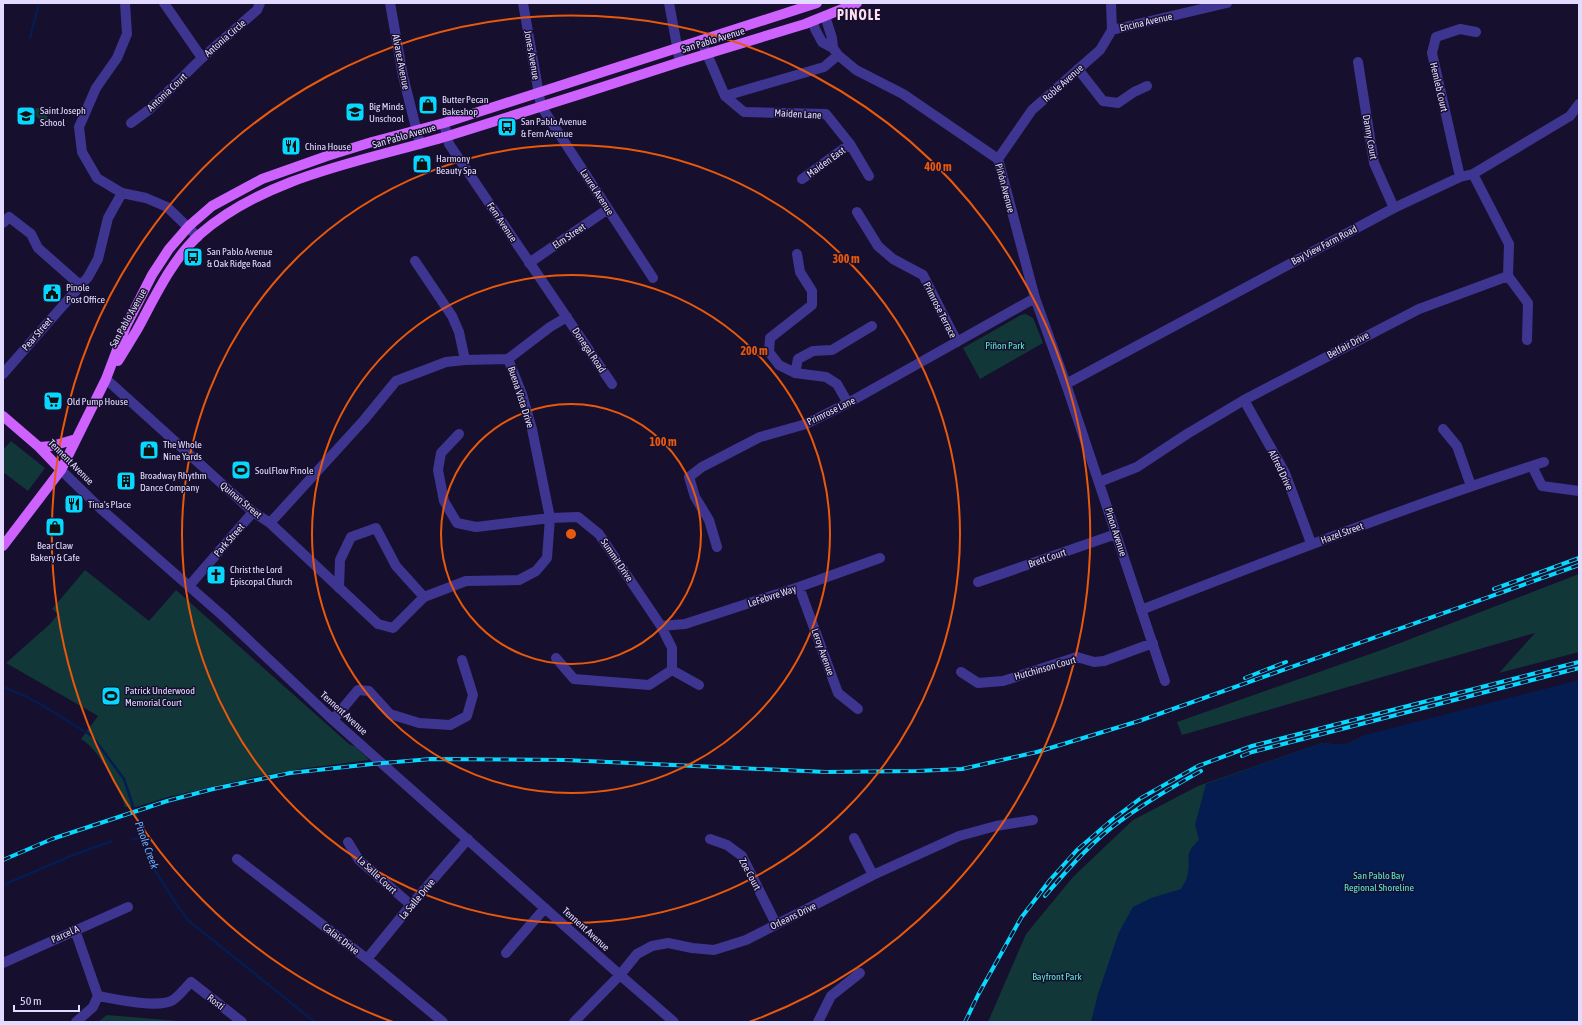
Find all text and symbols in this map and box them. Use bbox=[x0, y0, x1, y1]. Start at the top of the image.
district label: PINOLE bbox=[837, 7, 881, 23]
street label: Encina Avenue bbox=[1119, 11, 1174, 33]
street label: Antonia Circle bbox=[202, 17, 248, 59]
street label: San Pablo Avenue bbox=[680, 25, 746, 55]
street label: Jones Avenue bbox=[522, 29, 542, 81]
street label: Alvarez Avenue bbox=[390, 33, 412, 91]
street label: Hemleb Court bbox=[1428, 61, 1450, 113]
street label: Roble Avenue bbox=[1041, 62, 1086, 104]
street label: Antonia Court bbox=[145, 71, 189, 113]
shop icon: Butter Pecan Bakeshop bbox=[417, 94, 439, 116]
place label: Butter Pecan Bakeshop bbox=[442, 94, 489, 117]
school or university icon: Big Minds Unschool bbox=[344, 101, 366, 123]
place label: Big Minds Unschool bbox=[369, 101, 404, 124]
school or university icon: Saint Joseph School bbox=[15, 105, 37, 127]
place label: Saint Joseph School bbox=[40, 105, 86, 128]
street label: Maiden Lane bbox=[774, 107, 822, 121]
street label: Danny Court bbox=[1361, 114, 1379, 160]
bus stop icon: San Pablo Avenue & Fern Avenue bbox=[496, 116, 518, 138]
place label: San Pablo Avenue & Fern Avenue bbox=[521, 116, 587, 139]
street label: San Pablo Avenue bbox=[371, 122, 437, 150]
restaurant icon: China House bbox=[280, 135, 302, 157]
place label: China House bbox=[305, 141, 351, 152]
street label: Maiden East bbox=[805, 144, 847, 180]
shop icon: Harmony Beauty Spa bbox=[411, 153, 433, 175]
place label: Harmony Beauty Spa bbox=[436, 153, 477, 176]
text: 400 m bbox=[923, 160, 952, 174]
street label: Piñón Avenue bbox=[993, 162, 1017, 214]
street label: Laurel Avenue bbox=[578, 167, 616, 217]
street label: Fern Avenue bbox=[485, 200, 519, 244]
street label: Elm Street bbox=[550, 221, 588, 251]
street label: Bay View Farm Road bbox=[1289, 223, 1359, 267]
bus stop icon: San Pablo Avenue & Oak Ridge Road bbox=[182, 246, 204, 268]
place label: San Pablo Avenue & Oak Ridge Road bbox=[207, 246, 273, 269]
text: 300 m bbox=[832, 252, 860, 266]
street label: Primrose Terrace bbox=[921, 280, 959, 340]
public building icon: Pinole Post Office bbox=[41, 282, 63, 304]
place label: Pinole Post Office bbox=[66, 282, 106, 305]
street label: San Pablo Avenue bbox=[107, 286, 149, 349]
street label: Pear Street bbox=[20, 315, 54, 353]
street label: Donegal Road bbox=[570, 326, 608, 375]
street label: Belfair Drive bbox=[1325, 329, 1371, 361]
park label: Piñon Park bbox=[985, 340, 1025, 351]
text: 200 m bbox=[740, 344, 768, 358]
street label: Buena Vista Drive bbox=[506, 365, 536, 430]
supermarket icon: Old Pump House bbox=[42, 390, 64, 412]
street label: Primrose Lane bbox=[805, 394, 857, 427]
place label: Old Pump House bbox=[67, 396, 128, 407]
text: 100 m bbox=[649, 435, 677, 449]
street label: Tennent Avenue bbox=[46, 437, 96, 487]
shop icon: The Whole Nine Yards bbox=[138, 439, 160, 461]
place label: The Whole Nine Yards bbox=[163, 439, 202, 462]
street label: Alfred Drive bbox=[1267, 448, 1296, 492]
sports icon: SoulFlow Pinole bbox=[230, 459, 252, 481]
place label: SoulFlow Pinole bbox=[255, 465, 314, 476]
building icon: Broadway Rhythm Dance Company bbox=[115, 470, 137, 492]
place label: Broadway Rhythm Dance Company bbox=[140, 470, 207, 493]
street label: Quinan Street bbox=[218, 480, 264, 521]
restaurant icon: Tina's Place bbox=[63, 493, 85, 515]
place label: Tina's Place bbox=[88, 499, 131, 510]
street label: Pinon Avenue bbox=[1103, 506, 1129, 558]
shop icon: Bear Claw Bakery & Cafe bbox=[44, 516, 66, 538]
street label: Hazel Street bbox=[1319, 520, 1365, 546]
street label: Park Street bbox=[212, 521, 246, 559]
centre of rings bbox=[564, 527, 578, 541]
street label: Summit Drive bbox=[599, 536, 636, 584]
place label: Bear Claw Bakery & Cafe bbox=[30, 540, 80, 563]
street label: Brett Court bbox=[1027, 546, 1067, 570]
church icon: Christ the Lord Episcopal Church bbox=[205, 564, 227, 586]
place label: Christ the Lord Episcopal Church bbox=[230, 564, 292, 587]
street label: LeFebvre Way bbox=[746, 583, 798, 609]
street label: Leroy Avenue bbox=[809, 627, 837, 677]
street label: Hutchinson Court bbox=[1013, 654, 1077, 682]
sports icon: Patrick Underwood Memorial Court bbox=[100, 685, 122, 707]
place label: Patrick Underwood Memorial Court bbox=[125, 685, 195, 708]
street label: Tennent Avenue bbox=[318, 689, 370, 737]
water label: Pinole Creek bbox=[133, 819, 161, 871]
street label: La Salle Court bbox=[355, 854, 399, 896]
street label: Zoe Court bbox=[737, 856, 763, 892]
park label: San Pablo Bay Regional Shoreline bbox=[1344, 870, 1414, 893]
street label: La Salle Drive bbox=[397, 876, 437, 921]
street label: Orleans Drive bbox=[768, 900, 818, 932]
street label: Tennent Avenue bbox=[560, 905, 612, 953]
street label: Calais Drive bbox=[321, 921, 362, 957]
street label: Parcel A bbox=[49, 923, 81, 945]
park label: Bayfront Park bbox=[1032, 971, 1082, 982]
scale bar bbox=[14, 987, 79, 1013]
street label: Rosti bbox=[205, 992, 227, 1012]
text: 50 m bbox=[20, 994, 42, 1008]

